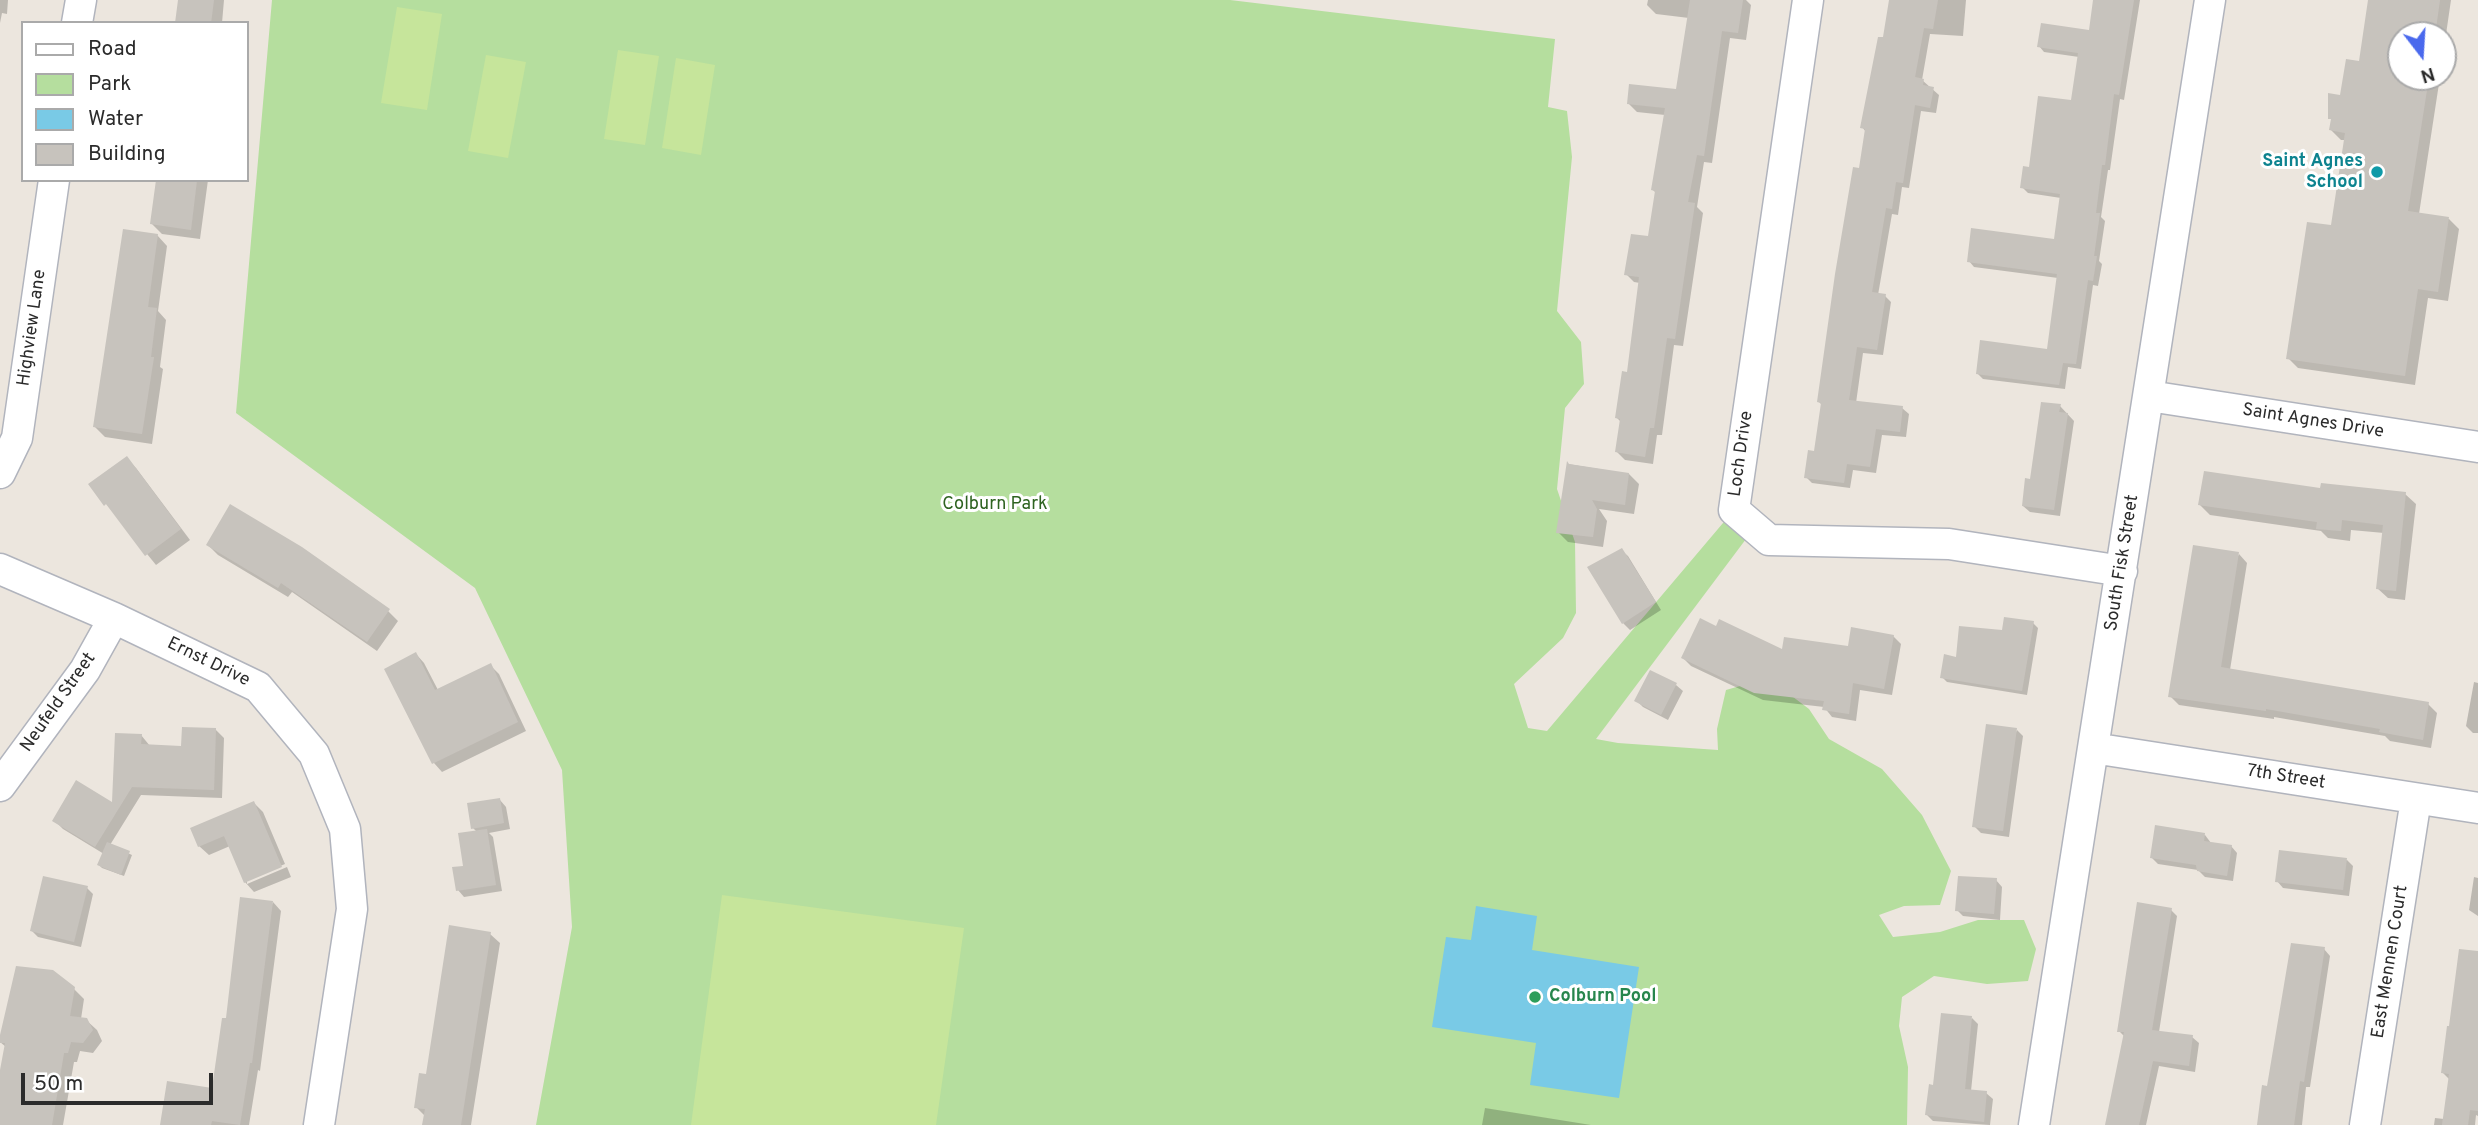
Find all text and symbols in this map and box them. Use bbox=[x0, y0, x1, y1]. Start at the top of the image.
legend bbox=[21, 21, 248, 182]
north arrow bbox=[2387, 21, 2457, 91]
text: Road bbox=[88, 36, 137, 63]
text: N bbox=[2418, 61, 2438, 88]
text: Park bbox=[88, 71, 131, 98]
text: Water bbox=[88, 106, 143, 133]
text: Building bbox=[88, 141, 166, 168]
place label: Saint Agnes School bbox=[2262, 151, 2363, 194]
marker: Saint Agnes School bbox=[2369, 164, 2385, 180]
street label: Highview Lane bbox=[14, 268, 52, 388]
street label: Saint Agnes Drive bbox=[2241, 400, 2385, 444]
street label: Loch Drive bbox=[1725, 410, 1759, 498]
street label: South Fisk Street bbox=[2102, 493, 2144, 633]
park label: Colburn Park bbox=[942, 494, 1048, 516]
street label: Ernst Drive bbox=[163, 634, 253, 692]
street label: Neufeld Street bbox=[17, 649, 101, 757]
street label: 7th Street bbox=[2245, 761, 2327, 795]
street label: East Mennen Court bbox=[2368, 884, 2414, 1040]
place label: Colburn Pool bbox=[1549, 986, 1656, 1008]
marker: Colburn Pool bbox=[1527, 989, 1543, 1005]
scale bar bbox=[24, 1058, 217, 1102]
text: 50 m bbox=[34, 1071, 83, 1098]

